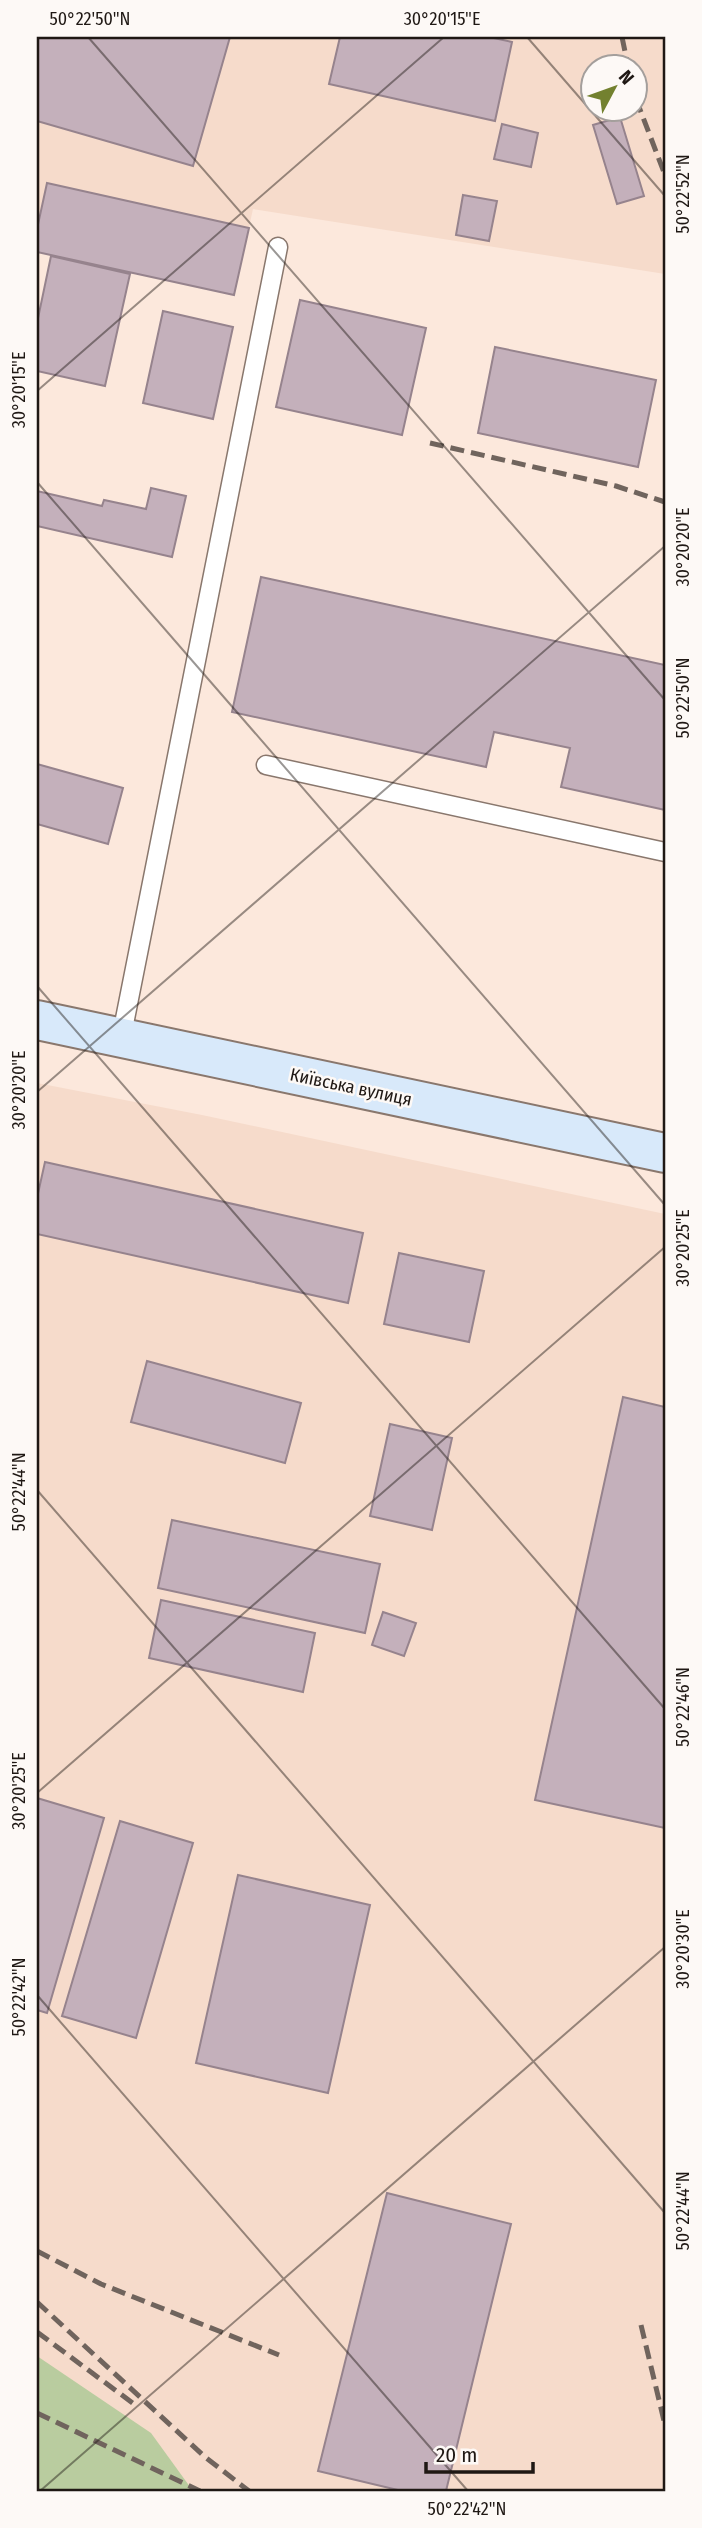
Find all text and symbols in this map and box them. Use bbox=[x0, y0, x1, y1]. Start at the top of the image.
text: 50°22'50"N bbox=[50, 8, 130, 30]
text: 30°20'15"E bbox=[404, 8, 480, 30]
north arrow bbox=[580, 52, 650, 122]
text: N bbox=[614, 65, 639, 89]
text: 50°22'52"N bbox=[672, 154, 694, 234]
text: 30°20'15"E bbox=[8, 352, 30, 428]
text: 30°20'20"E bbox=[672, 507, 694, 587]
text: 50°22'50"N bbox=[672, 658, 694, 738]
text: 30°20'20"E bbox=[8, 1050, 30, 1130]
street label: Київська вулиця bbox=[288, 1063, 414, 1111]
text: 30°20'25"E bbox=[672, 1209, 694, 1287]
text: 50°22'44"N bbox=[8, 1452, 30, 1532]
text: 50°22'46"N bbox=[672, 1667, 694, 1747]
text: 30°20'25"E bbox=[8, 1752, 30, 1830]
text: 30°20'30"E bbox=[672, 1909, 694, 1989]
text: 50°22'42"N bbox=[8, 1957, 30, 2037]
text: 50°22'44"N bbox=[672, 2171, 694, 2251]
scale bar bbox=[426, 2430, 532, 2474]
text: 20 m bbox=[436, 2442, 477, 2468]
text: 50°22'42"N bbox=[427, 2498, 507, 2520]

